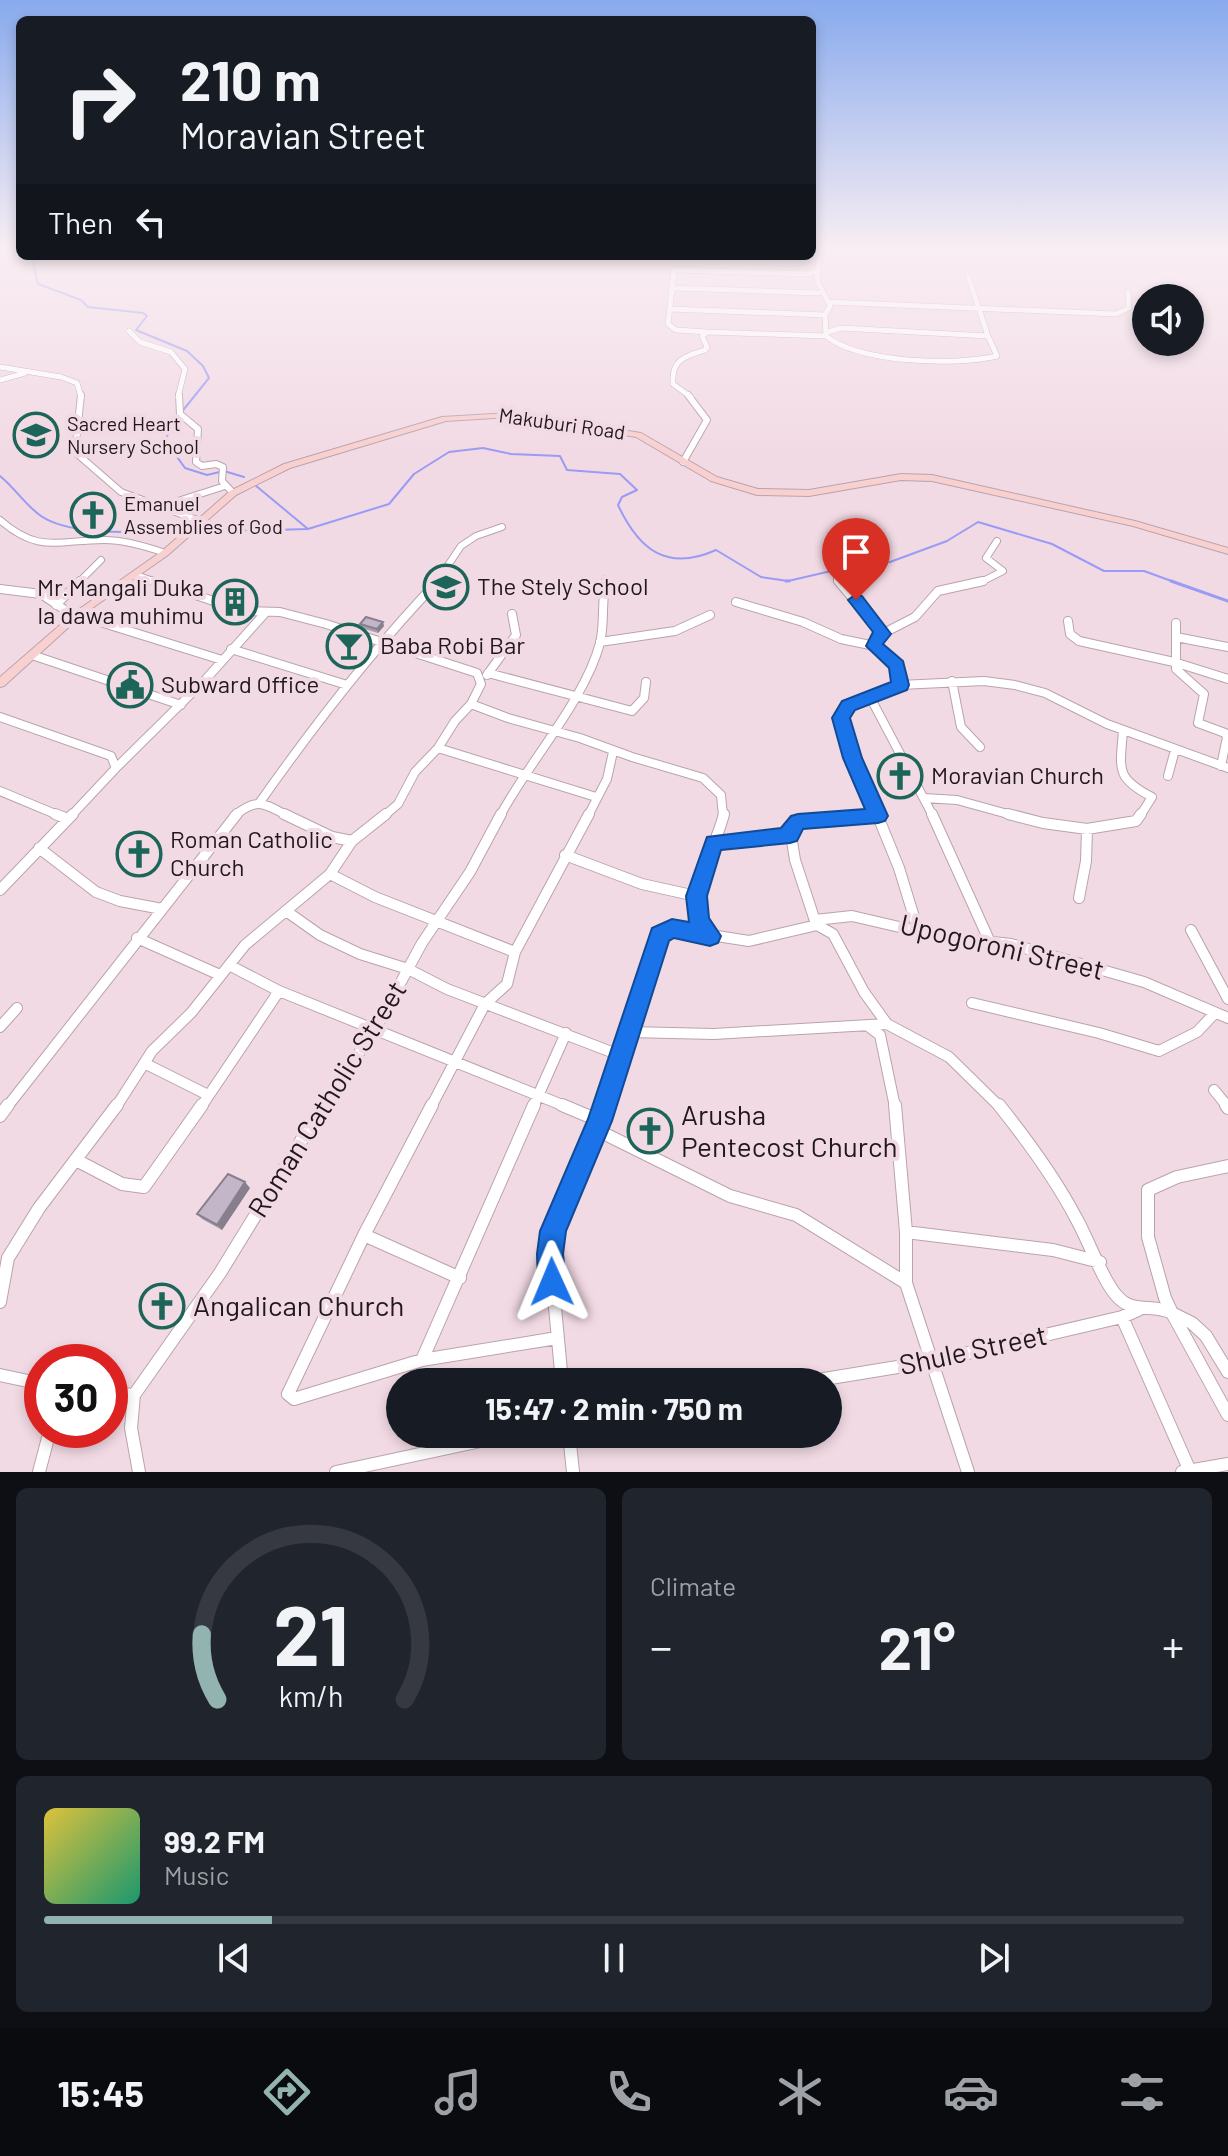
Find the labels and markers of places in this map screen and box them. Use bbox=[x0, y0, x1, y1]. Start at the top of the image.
school or university icon: Sacred Heart Nursery School bbox=[12, 411, 60, 459]
place label: Sacred Heart Nursery School bbox=[67, 411, 199, 458]
church icon: Emanuel Assemblies of God bbox=[69, 491, 117, 539]
place label: Emanuel Assemblies of God bbox=[124, 491, 283, 538]
pin bbox=[822, 518, 890, 600]
school or university icon: The Stely School bbox=[422, 563, 470, 611]
place label: The Stely School bbox=[477, 571, 649, 600]
place label: Mr.Mangali Duka la dawa muhimu bbox=[37, 572, 204, 629]
building icon: Mr.Mangali Duka la dawa muhimu bbox=[211, 578, 259, 626]
bar icon: Baba Robi Bar bbox=[325, 622, 373, 670]
place label: Baba Robi Bar bbox=[380, 630, 525, 659]
public building icon: Subward Office bbox=[106, 661, 154, 709]
place label: Subward Office bbox=[161, 669, 319, 698]
church icon: Moravian Church bbox=[876, 752, 924, 800]
place label: Moravian Church bbox=[931, 760, 1104, 789]
place label: Roman Catholic Church bbox=[170, 824, 333, 881]
church icon: Roman Catholic Church bbox=[115, 830, 163, 878]
place label: Arusha Pentecost Church bbox=[681, 1097, 898, 1163]
church icon: Arusha Pentecost Church bbox=[626, 1107, 674, 1155]
church icon: Angalican Church bbox=[138, 1282, 186, 1330]
place label: Angalican Church bbox=[193, 1288, 404, 1322]

